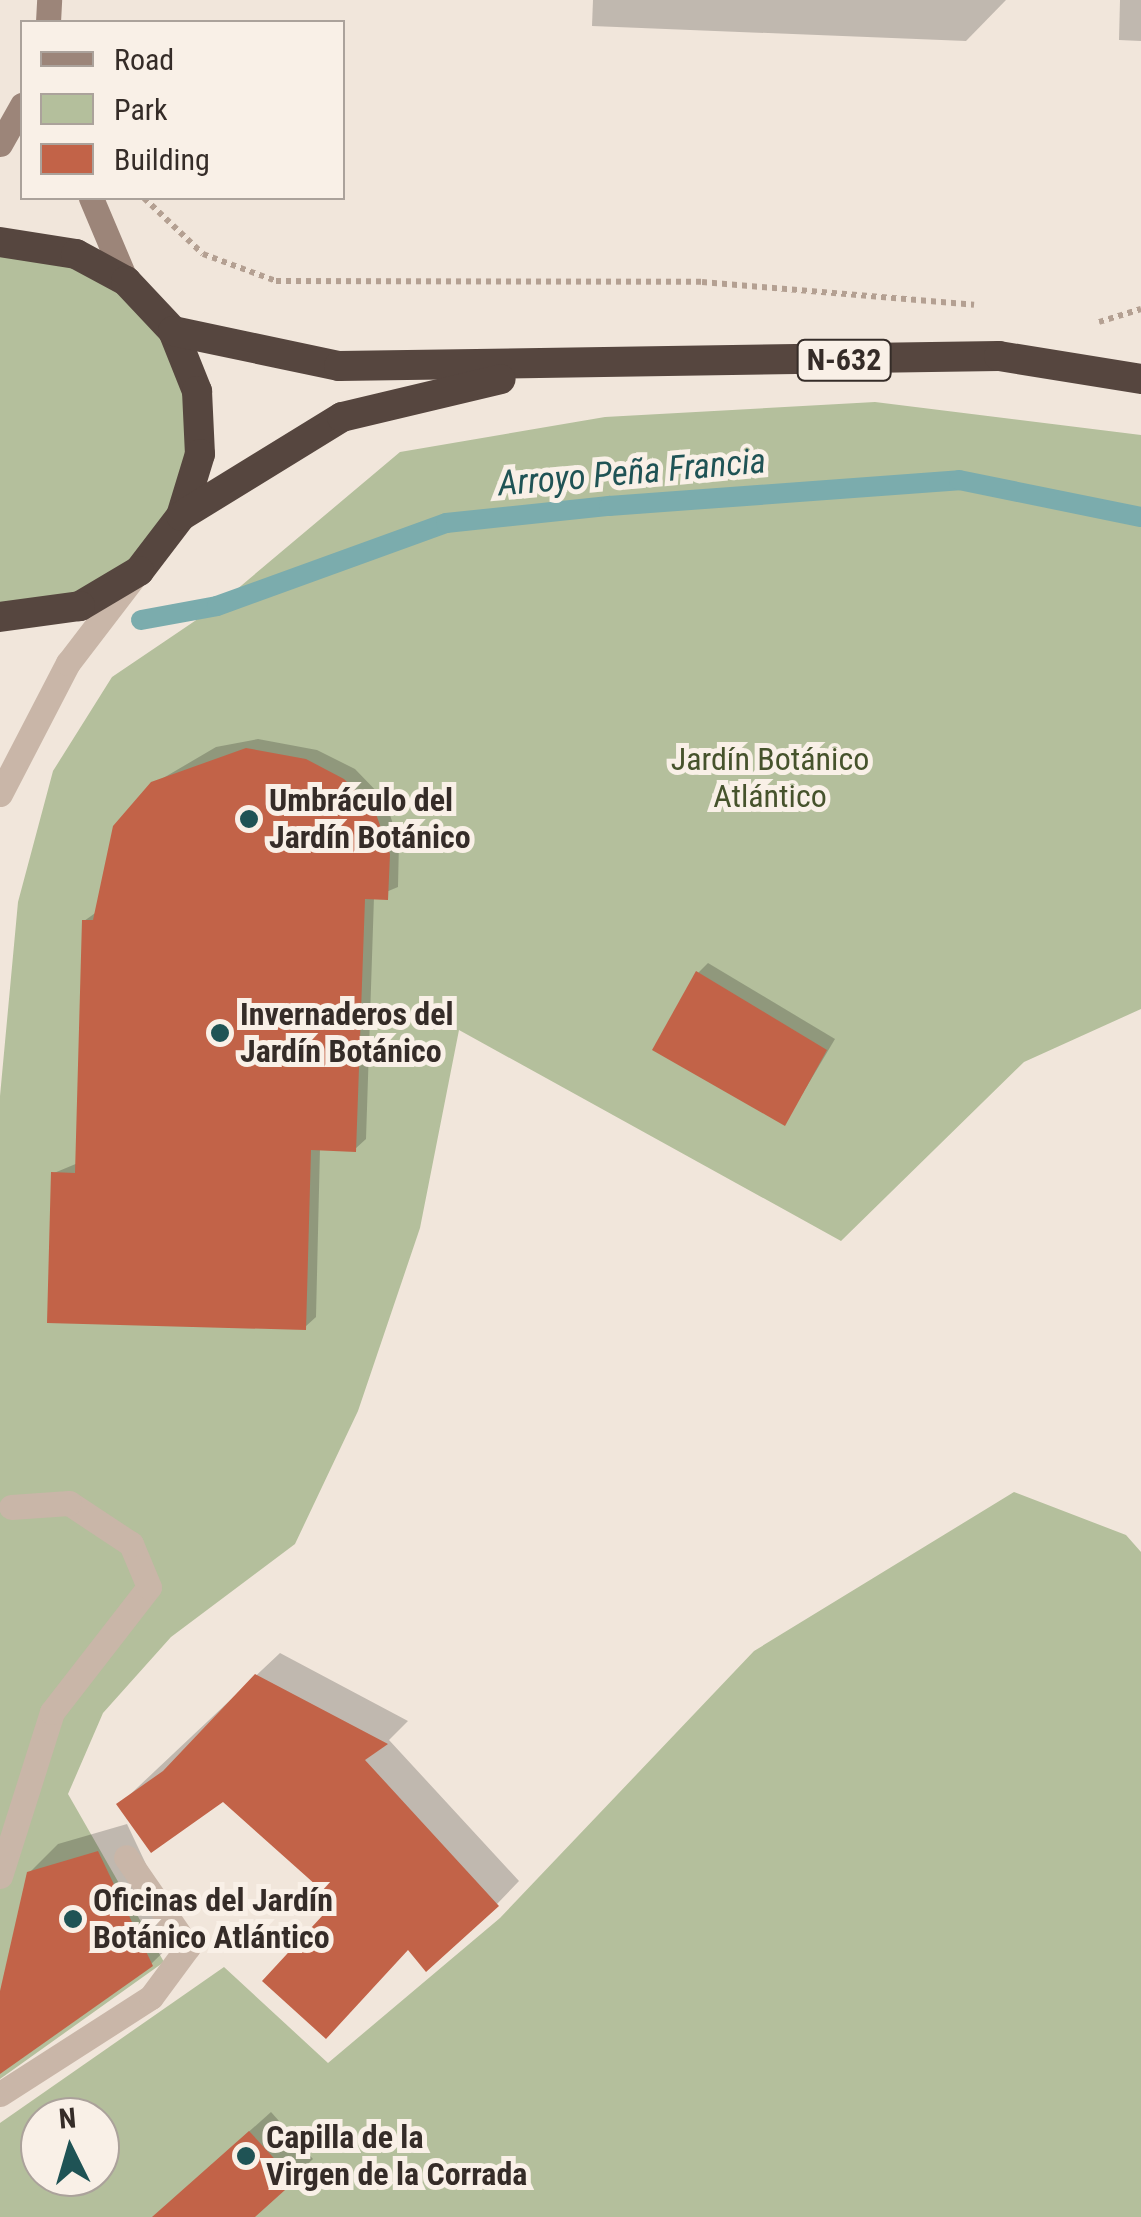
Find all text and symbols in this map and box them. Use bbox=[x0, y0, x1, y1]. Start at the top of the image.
legend bbox=[20, 20, 345, 200]
text: Road bbox=[114, 42, 174, 77]
text: Park bbox=[114, 92, 168, 127]
text: Building bbox=[114, 142, 210, 177]
road number: N-632 bbox=[796, 335, 892, 385]
water label: Arroyo Peña Francia bbox=[496, 440, 768, 506]
park label: Jardín Botánico Atlántico bbox=[671, 741, 869, 816]
place label: Umbráculo del Jardín Botánico bbox=[269, 782, 471, 857]
marker: Umbráculo del Jardín Botánico bbox=[238, 808, 260, 830]
place label: Invernaderos del Jardín Botánico bbox=[240, 996, 454, 1071]
marker: Invernaderos del Jardín Botánico bbox=[209, 1022, 231, 1044]
place label: Oficinas del Jardín Botánico Atlántico bbox=[93, 1882, 333, 1957]
marker: Oficinas del Jardín Botánico Atlántico bbox=[62, 1908, 84, 1930]
north arrow bbox=[20, 2097, 120, 2197]
text: N bbox=[58, 2101, 77, 2136]
place label: Capilla de la Virgen de la Corrada bbox=[266, 2119, 527, 2194]
marker: Capilla de la Virgen de la Corrada bbox=[235, 2145, 257, 2167]

